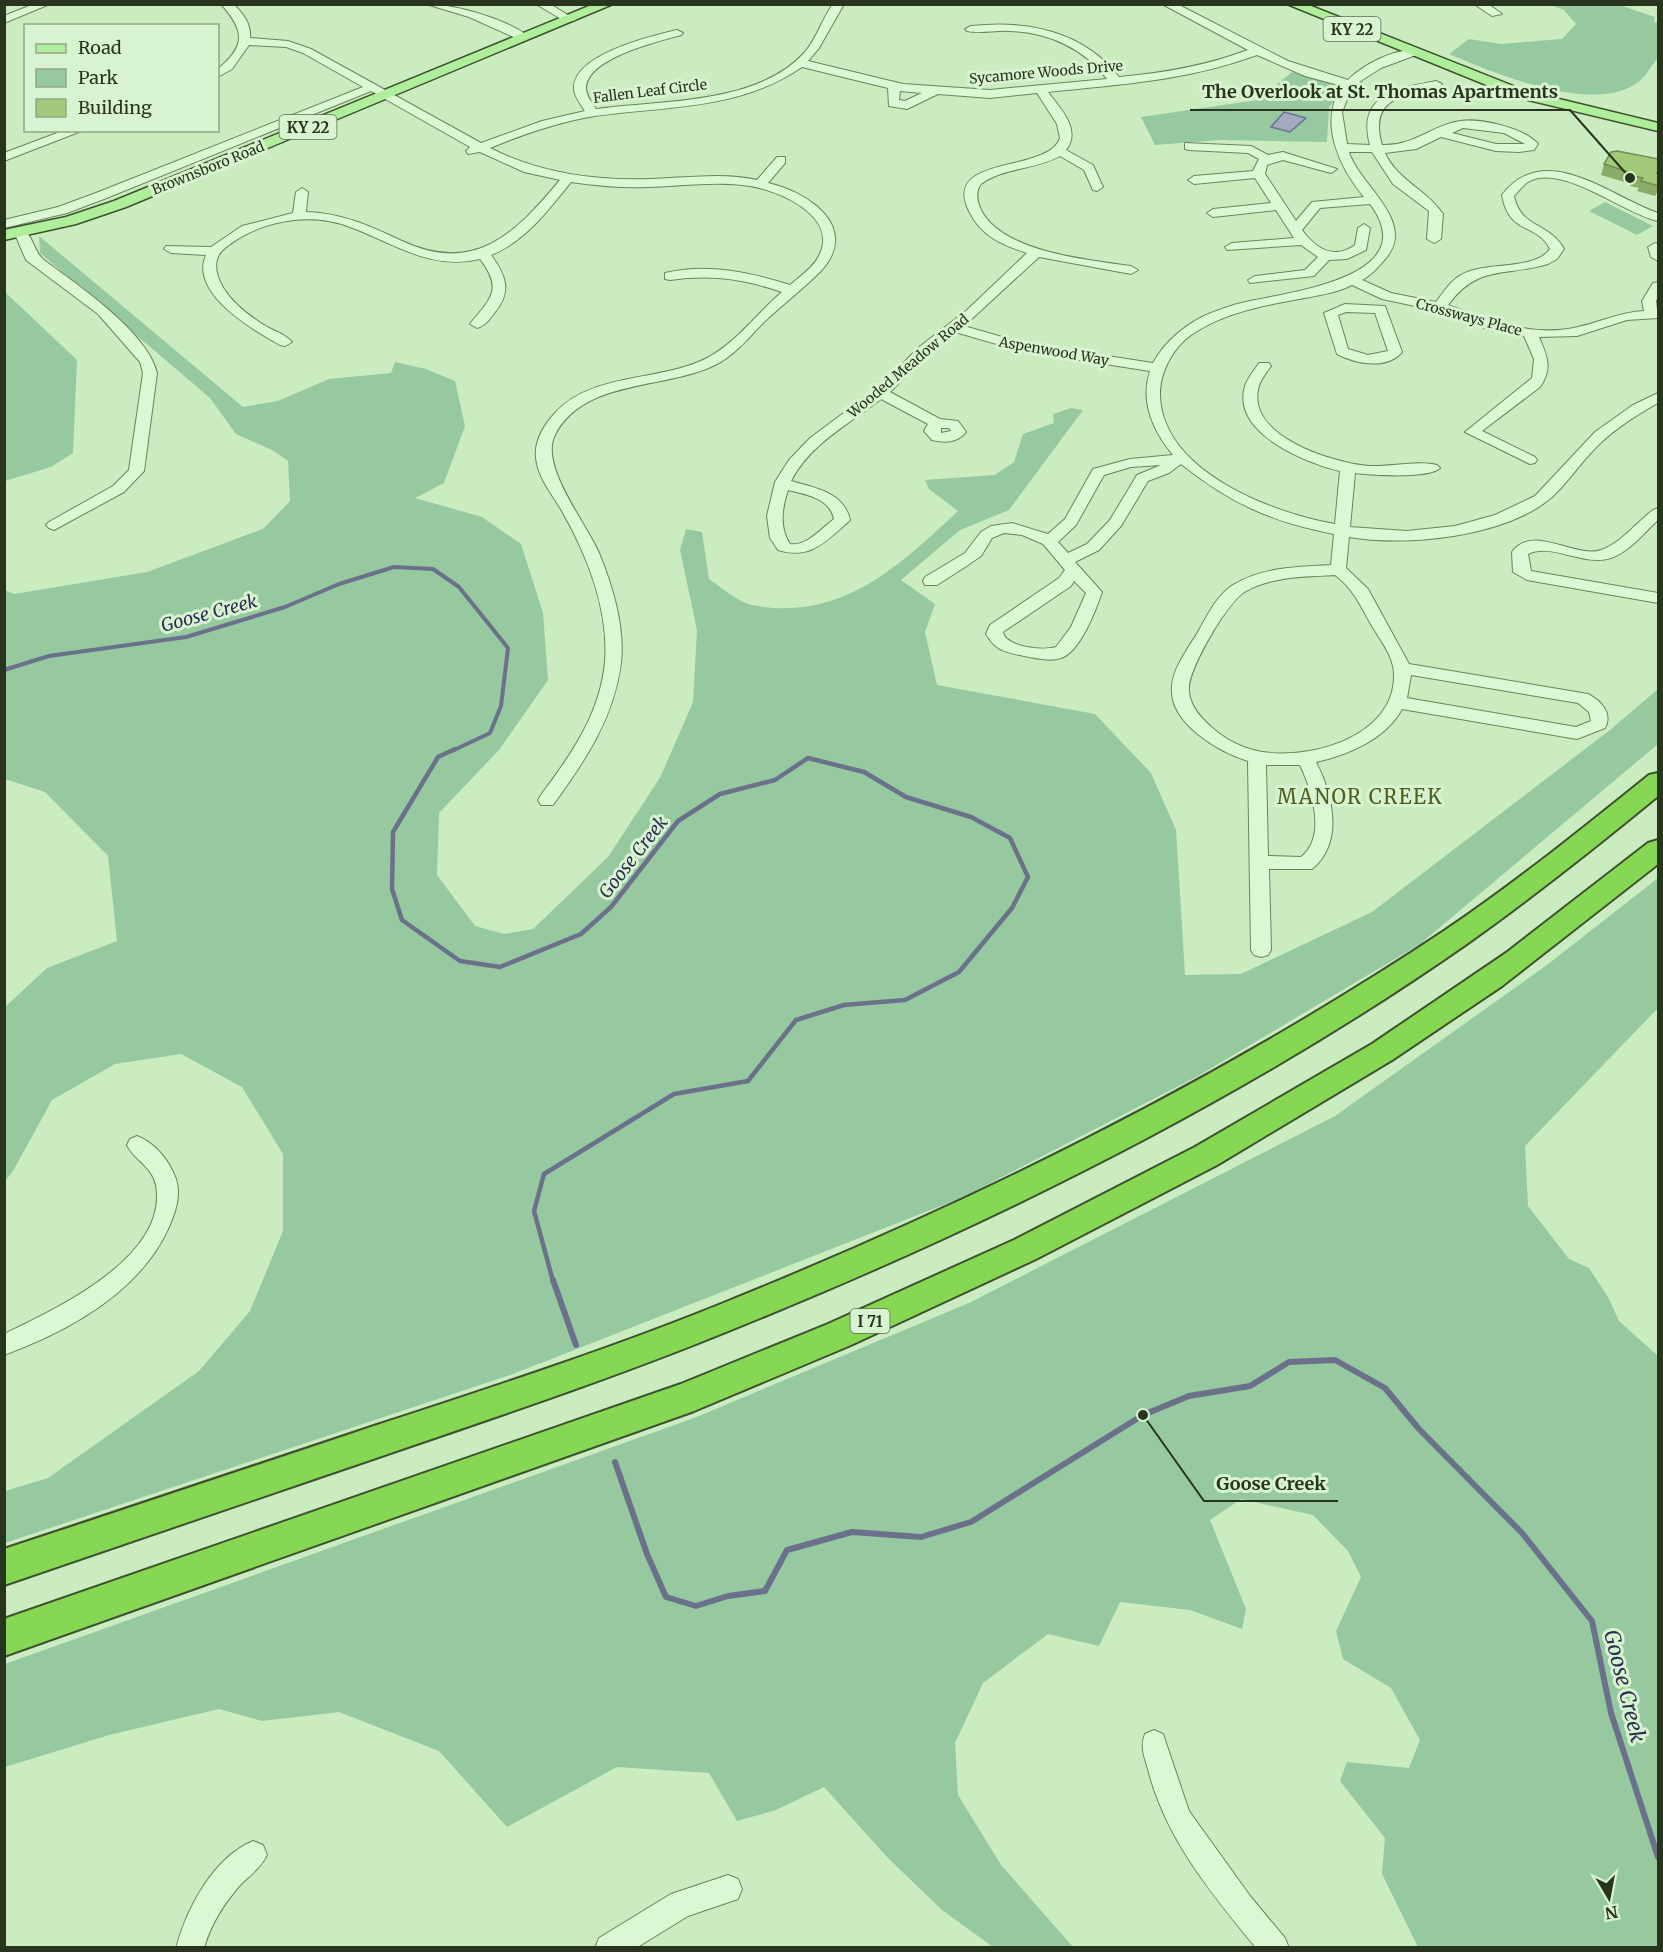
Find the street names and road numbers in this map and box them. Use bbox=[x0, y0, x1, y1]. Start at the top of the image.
road number: KY 22 bbox=[1324, 17, 1380, 41]
street label: Sycamore Woods Drive bbox=[968, 56, 1124, 88]
street label: Fallen Leaf Circle bbox=[592, 75, 708, 107]
road number: KY 22 bbox=[280, 115, 336, 139]
street label: Brownsboro Road bbox=[149, 137, 267, 199]
street label: Crossways Place bbox=[1414, 294, 1524, 340]
street label: Wooded Meadow Road bbox=[843, 310, 973, 423]
street label: Aspenwood Way bbox=[997, 332, 1111, 370]
road number: I 71 bbox=[850, 1309, 890, 1333]

